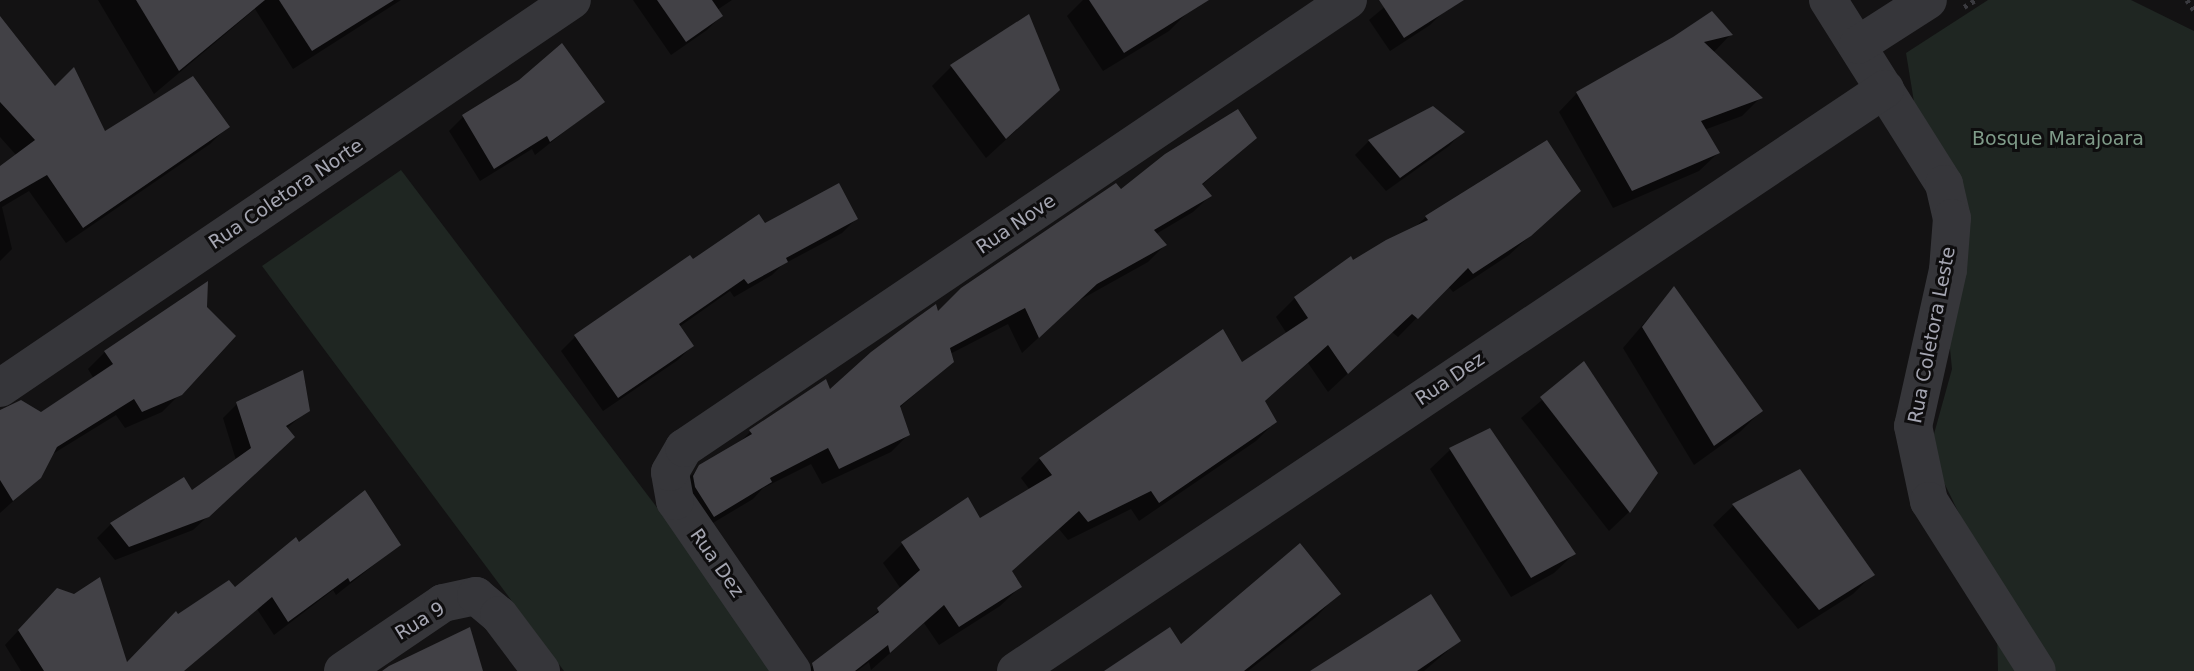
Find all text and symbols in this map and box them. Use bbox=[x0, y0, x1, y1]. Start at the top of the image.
park label: Bosque Marajoara bbox=[1972, 128, 2144, 150]
street label: Rua Coletora Norte bbox=[204, 134, 368, 254]
street label: Rua Nove bbox=[972, 189, 1060, 259]
street label: Rua Coletora Leste bbox=[1904, 245, 1960, 425]
street label: Rua Dez bbox=[1411, 348, 1489, 410]
street label: Rua Dez bbox=[685, 524, 749, 602]
street label: Rua 9 bbox=[391, 597, 449, 645]

